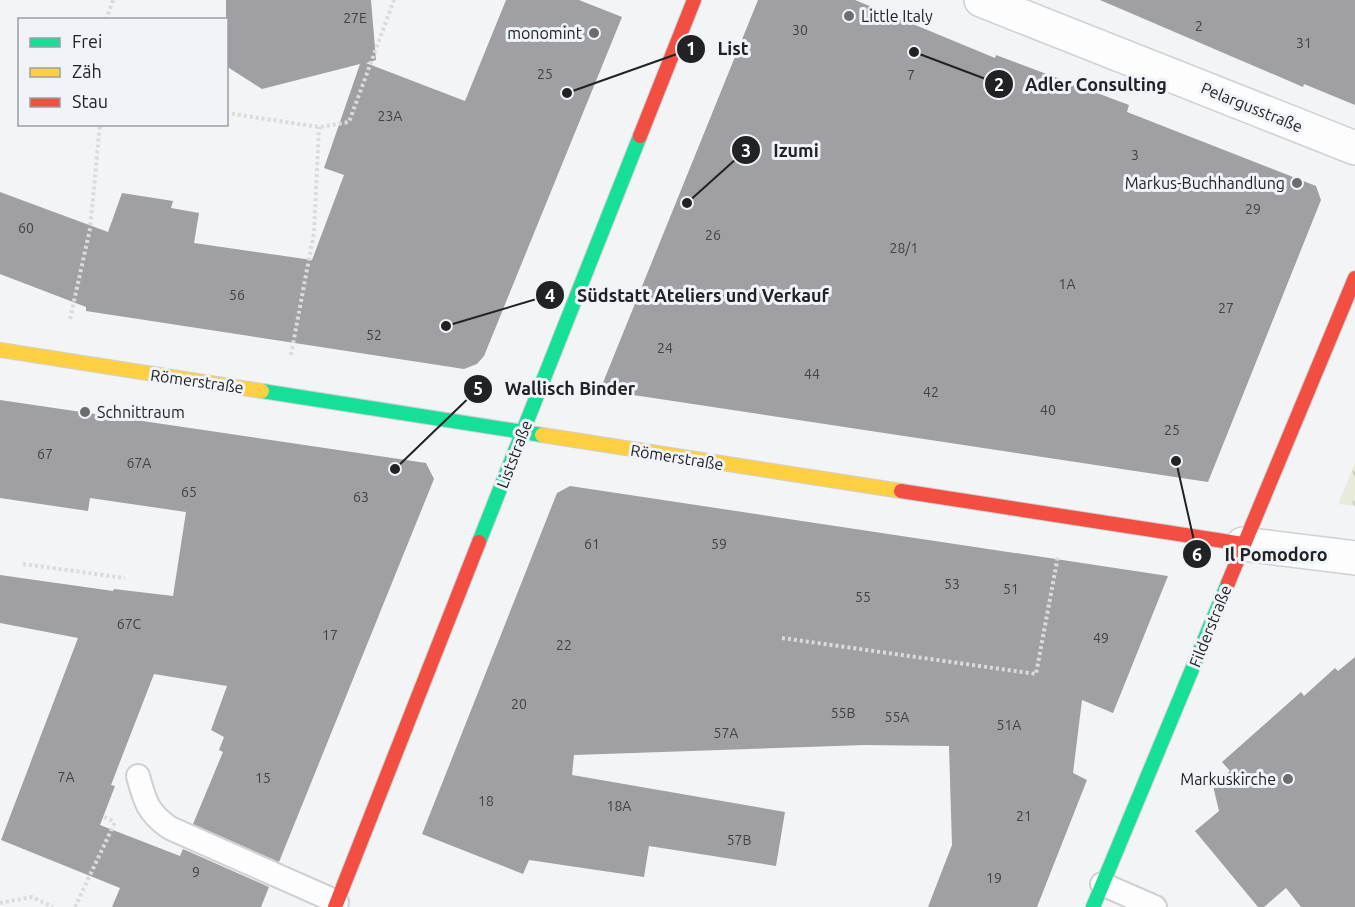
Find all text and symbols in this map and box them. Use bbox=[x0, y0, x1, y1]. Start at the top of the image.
place label: Little Italy bbox=[861, 7, 933, 25]
marker: Little Italy bbox=[842, 9, 856, 23]
house number: 27E bbox=[343, 10, 367, 26]
legend bbox=[18, 18, 228, 126]
house number: 2 bbox=[1195, 18, 1203, 34]
house number: 30 bbox=[792, 22, 808, 38]
place label: monomint bbox=[507, 24, 583, 42]
marker: monomint bbox=[587, 26, 601, 40]
text: Frei bbox=[72, 31, 102, 51]
callout: List bbox=[676, 31, 761, 67]
house number: 31 bbox=[1296, 35, 1312, 51]
text: 1 bbox=[686, 38, 696, 58]
text: List bbox=[717, 38, 749, 58]
text: Zäh bbox=[72, 61, 102, 81]
house number: 25 bbox=[537, 66, 553, 82]
callout: Adler Consulting bbox=[984, 66, 1179, 102]
house number: 7 bbox=[907, 67, 915, 83]
text: 2 bbox=[994, 74, 1004, 94]
text: Adler Consulting bbox=[1025, 74, 1167, 94]
street label: Pelargusstraße bbox=[1199, 78, 1305, 136]
text: Stau bbox=[72, 91, 108, 111]
house number: 23A bbox=[378, 108, 402, 124]
callout: Izumi bbox=[731, 132, 831, 168]
text: 3 bbox=[741, 140, 751, 160]
text: Izumi bbox=[773, 140, 819, 160]
house number: 3 bbox=[1131, 147, 1139, 163]
place label: Markus-Buchhandlung bbox=[1125, 174, 1285, 192]
marker: Markus-Buchhandlung bbox=[1290, 176, 1304, 190]
house number: 29 bbox=[1245, 201, 1261, 217]
house number: 60 bbox=[18, 220, 34, 236]
house number: 26 bbox=[705, 227, 721, 243]
house number: 28/1 bbox=[890, 240, 918, 256]
house number: 1A bbox=[1059, 276, 1076, 292]
callout: Südstatt Ateliers und Verkauf bbox=[535, 277, 840, 313]
text: 4 bbox=[545, 285, 555, 305]
text: Südstatt Ateliers und Verkauf bbox=[577, 285, 829, 305]
house number: 56 bbox=[229, 287, 245, 303]
house number: 27 bbox=[1218, 300, 1234, 316]
house number: 52 bbox=[366, 327, 382, 343]
house number: 24 bbox=[657, 340, 673, 356]
street label: Römerstraße bbox=[149, 366, 245, 396]
house number: 44 bbox=[804, 366, 820, 382]
callout: Wallisch Binder bbox=[463, 371, 647, 407]
text: 5 bbox=[473, 378, 483, 398]
text: Wallisch Binder bbox=[505, 378, 636, 398]
house number: 42 bbox=[923, 384, 939, 400]
house number: 40 bbox=[1040, 402, 1056, 418]
place label: Schnittraum bbox=[97, 403, 185, 421]
marker: Schnittraum bbox=[78, 405, 92, 419]
street label: Liststraße bbox=[493, 418, 535, 490]
house number: 25 bbox=[1164, 422, 1180, 438]
street label: Römerstraße bbox=[629, 441, 725, 473]
house number: 67 bbox=[37, 446, 53, 462]
house number: 67A bbox=[127, 455, 151, 471]
house number: 65 bbox=[181, 484, 197, 500]
house number: 63 bbox=[353, 489, 369, 505]
house number: 61 bbox=[584, 536, 600, 552]
house number: 59 bbox=[711, 536, 727, 552]
callout: Il Pomodoro bbox=[1182, 536, 1340, 572]
text: 6 bbox=[1192, 544, 1202, 564]
text: Il Pomodoro bbox=[1224, 544, 1328, 564]
house number: 53 bbox=[944, 576, 960, 592]
house number: 51 bbox=[1003, 581, 1019, 597]
street label: Filderstraße bbox=[1185, 582, 1235, 670]
house number: 55 bbox=[855, 589, 871, 605]
house number: 67C bbox=[117, 616, 142, 632]
house number: 17 bbox=[322, 627, 338, 643]
house number: 49 bbox=[1093, 630, 1109, 646]
house number: 22 bbox=[556, 637, 572, 653]
house number: 20 bbox=[511, 696, 527, 712]
house number: 55B bbox=[831, 705, 855, 721]
house number: 55A bbox=[885, 709, 909, 725]
house number: 51A bbox=[997, 717, 1021, 733]
house number: 57A bbox=[714, 725, 738, 741]
house number: 7A bbox=[58, 769, 75, 785]
house number: 15 bbox=[255, 770, 271, 786]
place label: Markuskirche bbox=[1180, 770, 1276, 788]
marker: Markuskirche bbox=[1281, 772, 1295, 786]
house number: 18 bbox=[478, 793, 494, 809]
house number: 18A bbox=[607, 798, 631, 814]
house number: 21 bbox=[1016, 808, 1032, 824]
house number: 57B bbox=[727, 832, 751, 848]
house number: 9 bbox=[192, 864, 200, 880]
house number: 19 bbox=[986, 870, 1002, 886]

